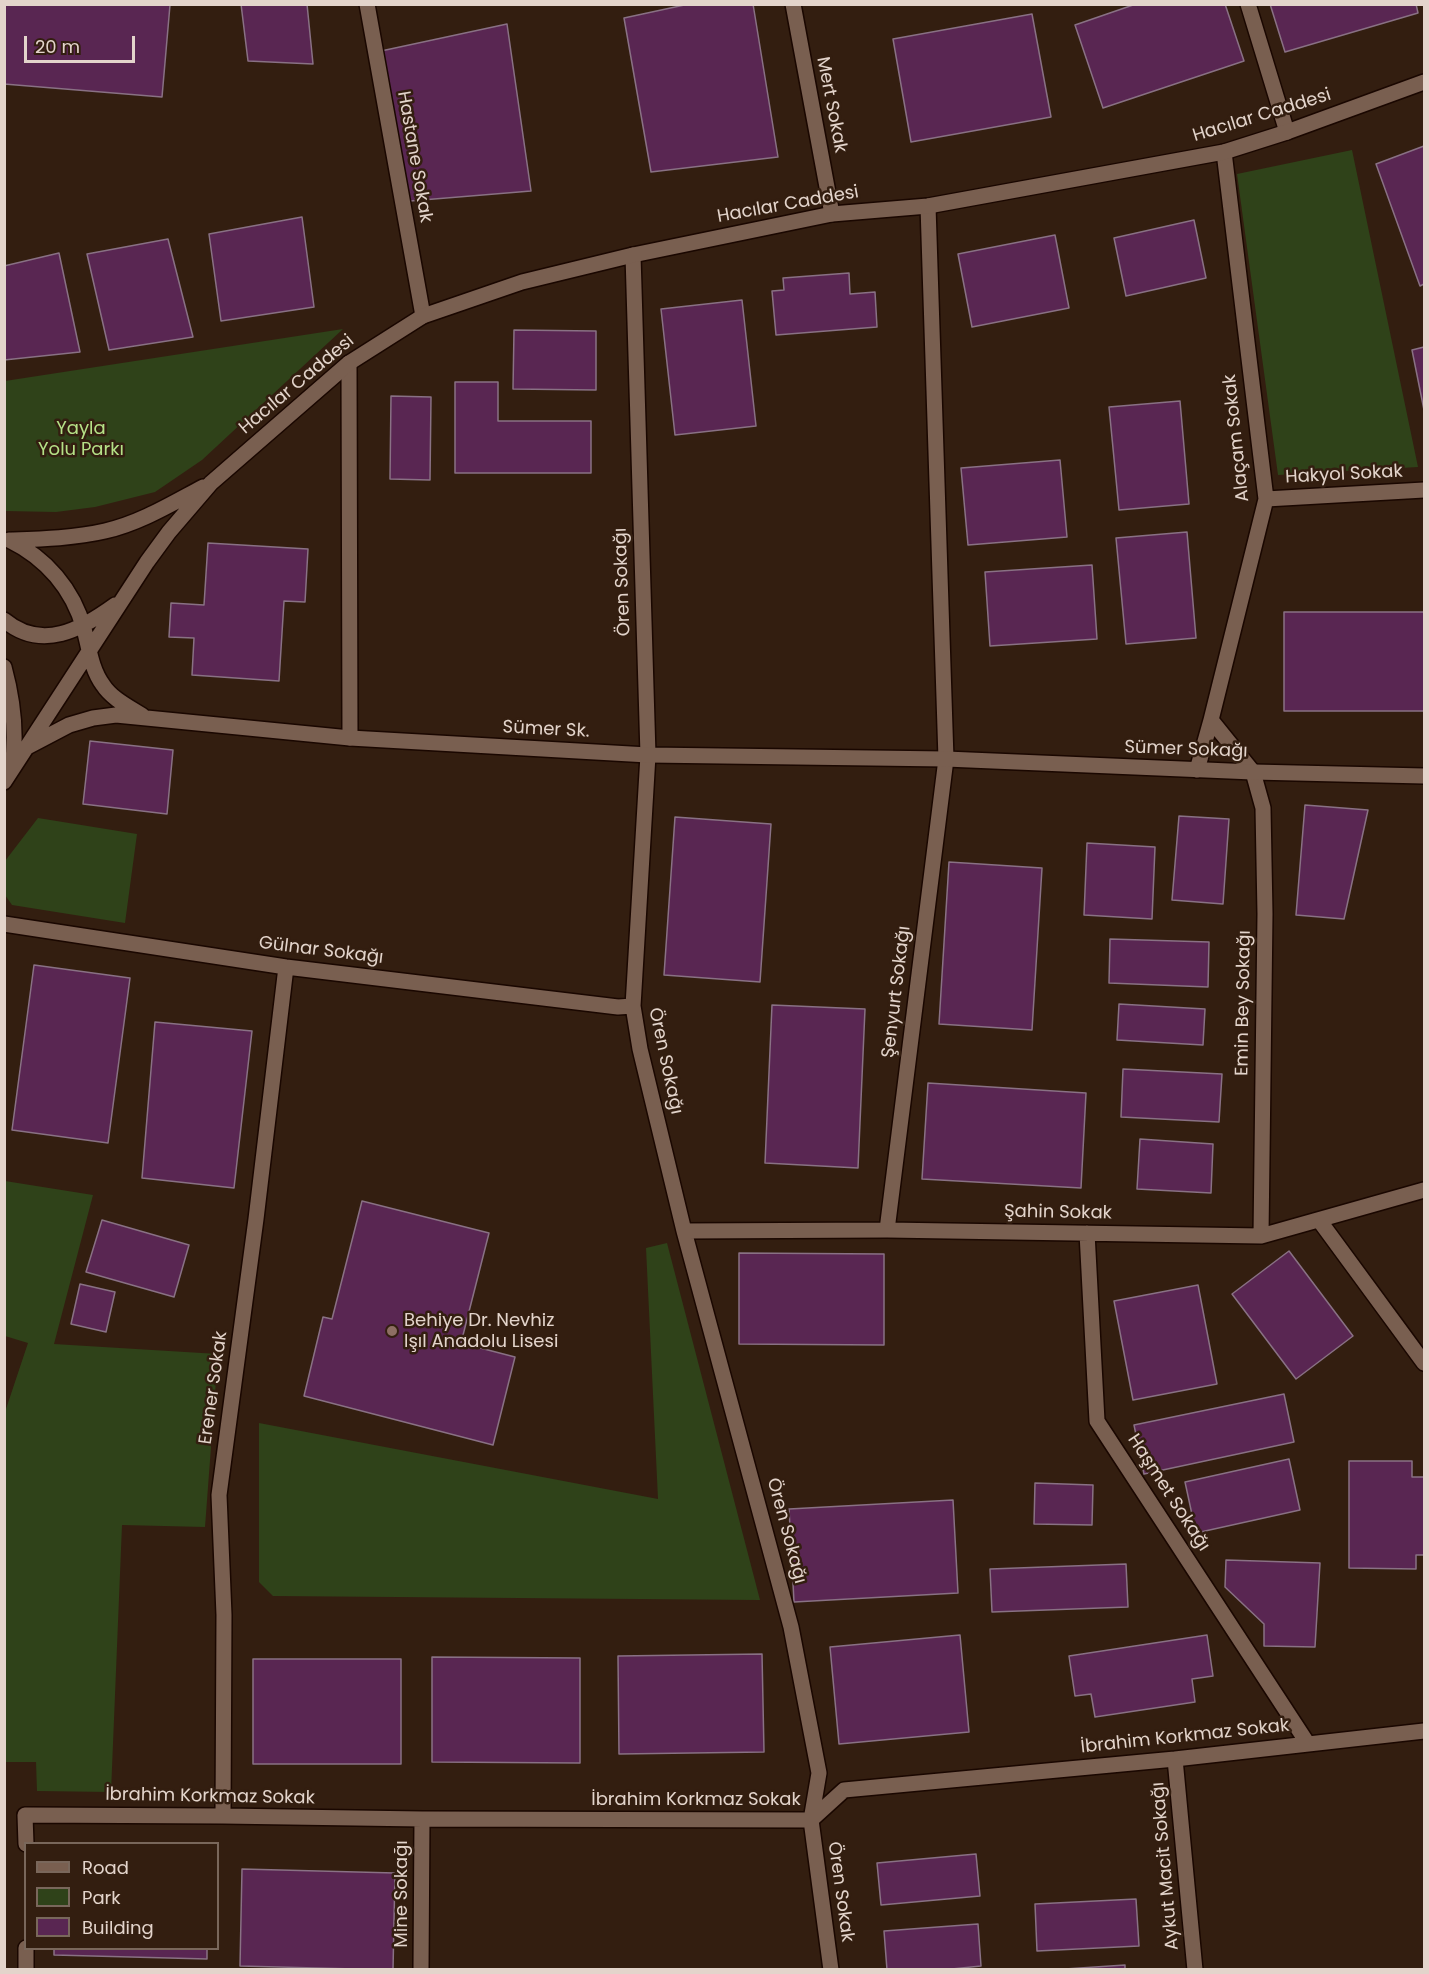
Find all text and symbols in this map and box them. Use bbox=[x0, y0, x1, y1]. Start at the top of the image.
scale bar bbox=[27, 24, 138, 62]
text: 20 m bbox=[35, 34, 80, 59]
street label: Mert Sokak bbox=[811, 55, 851, 155]
street label: Hacılar Caddesi bbox=[1190, 85, 1334, 147]
street label: Hastane Sokak bbox=[392, 90, 436, 224]
street label: Hacılar Caddesi bbox=[715, 182, 861, 228]
street label: Hacılar Caddesi bbox=[235, 331, 359, 439]
street label: Alaçam Sokak bbox=[1220, 373, 1254, 503]
park label: Yayla Yolu Parkı bbox=[38, 418, 124, 460]
street label: Hakyol Sokak bbox=[1285, 461, 1403, 489]
street label: Ören Sokağı bbox=[610, 527, 636, 637]
street label: Sümer Sk. bbox=[502, 717, 590, 743]
street label: Sümer Sokağı bbox=[1124, 737, 1248, 763]
street label: Şenyurt Sokağı bbox=[878, 925, 916, 1059]
street label: Emin Bey Sokağı bbox=[1232, 930, 1256, 1076]
street label: Gülnar Sokağı bbox=[258, 933, 384, 969]
street label: Ören Sokağı bbox=[643, 1006, 687, 1116]
street label: Şahin Sokak bbox=[1004, 1201, 1112, 1225]
place label: Behiye Dr. Nevhiz Işıl Anadolu Lisesi bbox=[404, 1310, 558, 1352]
marker: Behiye Dr. Nevhiz Işıl Anadolu Lisesi bbox=[385, 1324, 399, 1338]
street label: Erener Sokak bbox=[195, 1330, 233, 1446]
street label: Haşmet Sokağı bbox=[1122, 1430, 1214, 1556]
street label: Ören Sokağı bbox=[762, 1476, 810, 1586]
street label: İbrahim Korkmaz Sokak bbox=[1080, 1715, 1290, 1759]
street label: Aykut Macit Sokağı bbox=[1148, 1781, 1184, 1951]
street label: İbrahim Korkmaz Sokak bbox=[105, 1784, 315, 1810]
street label: İbrahim Korkmaz Sokak bbox=[591, 1789, 801, 1811]
street label: Mine Sokağı bbox=[391, 1840, 413, 1948]
street label: Ören Sokak bbox=[822, 1840, 858, 1944]
legend bbox=[24, 1842, 219, 1950]
text: Road bbox=[82, 1855, 129, 1880]
text: Park bbox=[82, 1885, 121, 1910]
text: Building bbox=[82, 1915, 154, 1940]

